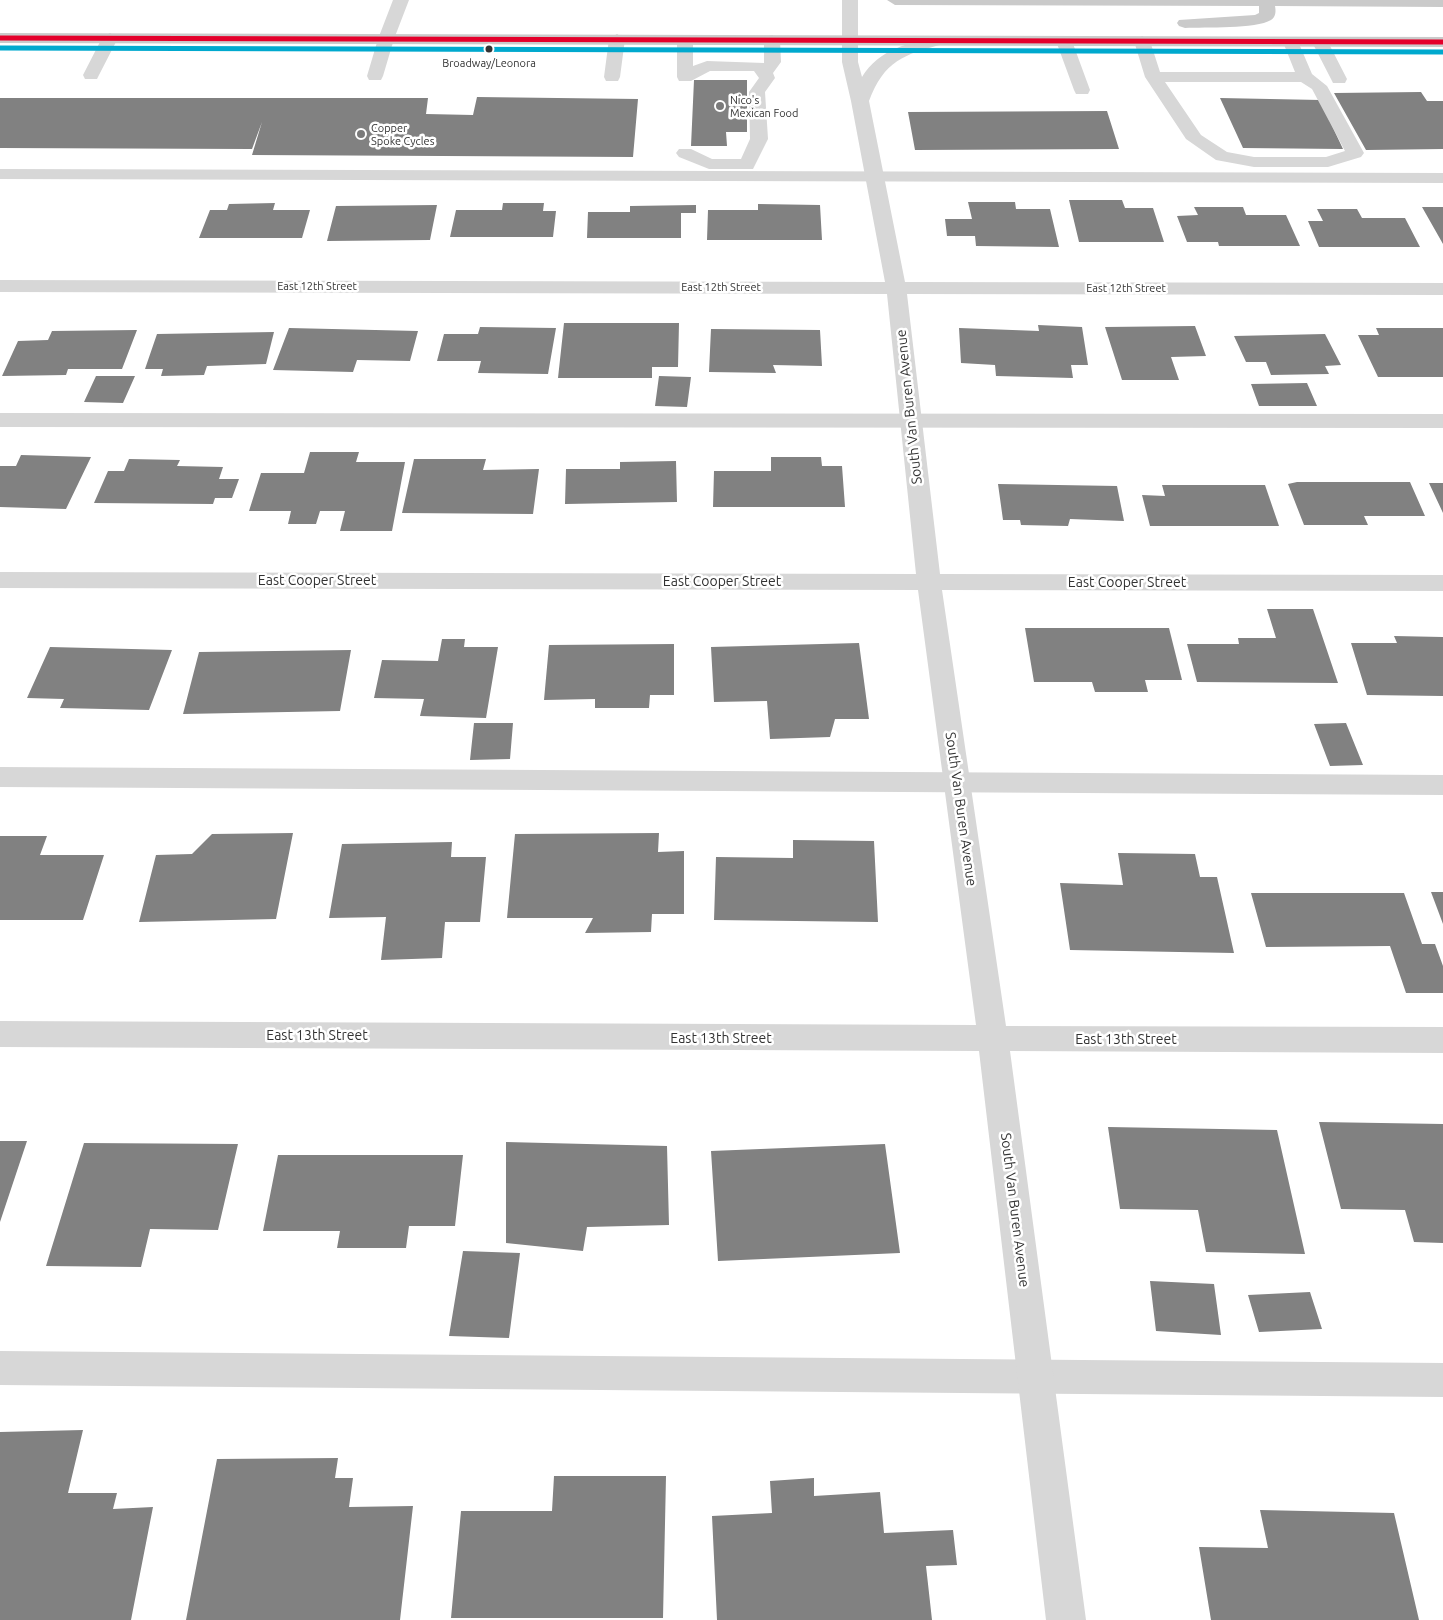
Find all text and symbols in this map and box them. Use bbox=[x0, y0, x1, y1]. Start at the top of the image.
marker: Broadway/Leonora bbox=[484, 44, 494, 54]
place label: Broadway/Leonora bbox=[442, 56, 536, 70]
place label: Nico's Mexican Food bbox=[730, 93, 798, 119]
marker: Nico's Mexican Food bbox=[714, 100, 726, 112]
place label: Copper Spoke Cycles bbox=[371, 121, 434, 147]
marker: Copper Spoke Cycles bbox=[355, 128, 367, 140]
street label: East 12th Street bbox=[277, 279, 357, 293]
street label: East 12th Street bbox=[681, 280, 761, 294]
street label: East 12th Street bbox=[1086, 281, 1166, 295]
street label: South Van Buren Avenue bbox=[893, 329, 925, 485]
street label: East Cooper Street bbox=[258, 572, 376, 588]
street label: East Cooper Street bbox=[663, 573, 781, 589]
street label: East Cooper Street bbox=[1068, 574, 1186, 590]
street label: South Van Buren Avenue bbox=[942, 731, 980, 887]
street label: East 13th Street bbox=[266, 1027, 368, 1043]
street label: East 13th Street bbox=[670, 1030, 772, 1046]
street label: East 13th Street bbox=[1075, 1031, 1177, 1047]
street label: South Van Buren Avenue bbox=[997, 1132, 1033, 1288]

